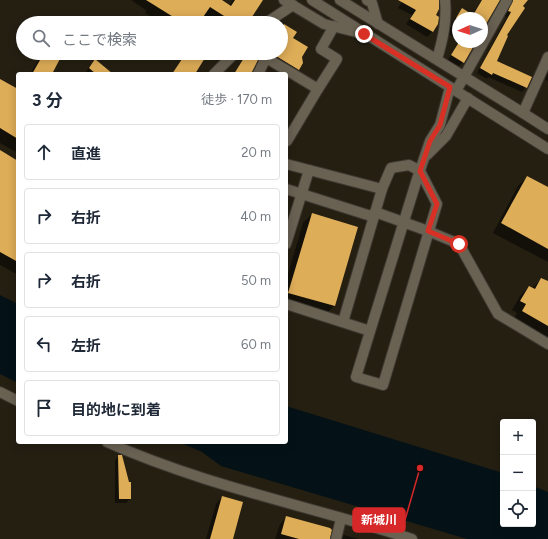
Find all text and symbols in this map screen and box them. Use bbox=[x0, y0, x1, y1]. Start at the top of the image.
north arrow bbox=[452, 12, 488, 48]
search box bbox=[16, 16, 288, 60]
route end bbox=[355, 25, 373, 43]
icon: search bbox=[30, 27, 52, 49]
text: ここで検索 bbox=[62, 31, 137, 49]
text: 3 分 bbox=[32, 90, 63, 110]
text: 徒歩 · 170 m bbox=[201, 92, 272, 107]
icon: ahead bbox=[33, 141, 55, 163]
text: 直進 bbox=[71, 145, 101, 163]
text: 20 m bbox=[241, 145, 271, 160]
icon: right bbox=[33, 205, 55, 227]
text: 右折 bbox=[71, 209, 101, 227]
text: 40 m bbox=[240, 209, 271, 224]
route start bbox=[450, 235, 468, 253]
icon: right bbox=[33, 269, 55, 291]
text: 右折 bbox=[71, 273, 101, 291]
text: 50 m bbox=[241, 273, 271, 288]
icon: left bbox=[33, 333, 55, 355]
text: 左折 bbox=[71, 337, 101, 355]
text: 60 m bbox=[241, 337, 271, 352]
icon: arrive bbox=[33, 397, 55, 419]
text: 目的地に到着 bbox=[71, 401, 161, 419]
map controls bbox=[500, 419, 536, 527]
button: + bbox=[500, 419, 536, 455]
button: − bbox=[500, 455, 536, 491]
button: locate bbox=[500, 491, 536, 527]
callout: 新城川 bbox=[353, 508, 405, 532]
text: 新城川 bbox=[361, 513, 397, 527]

